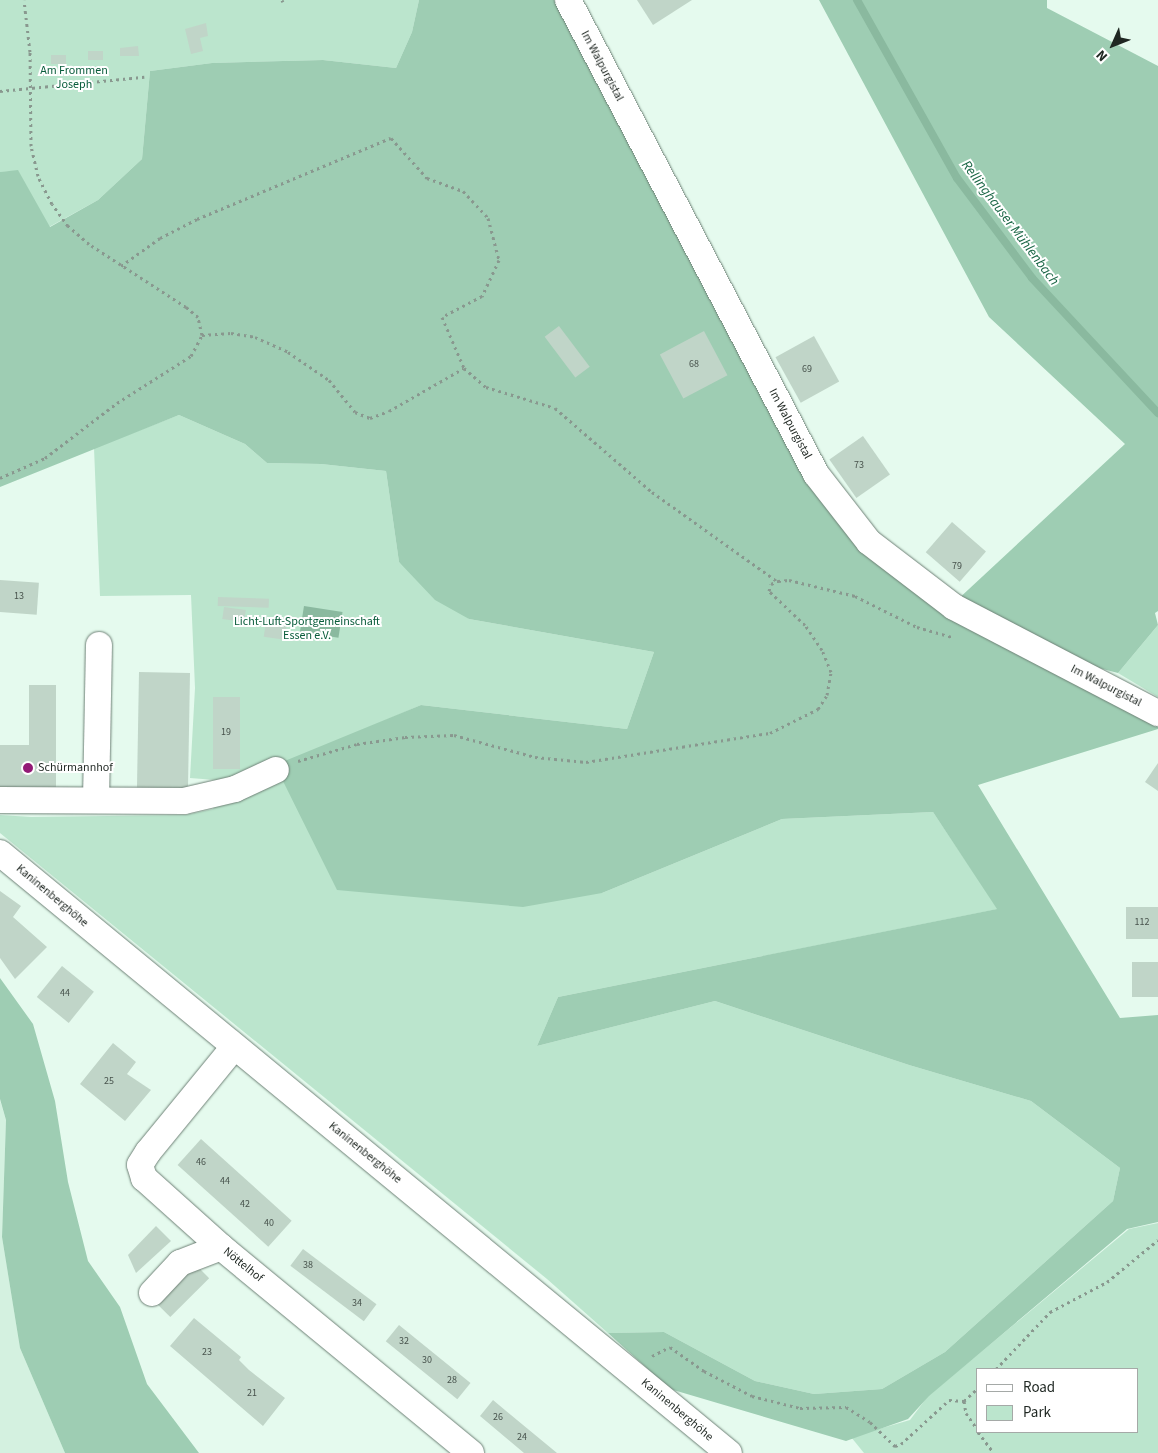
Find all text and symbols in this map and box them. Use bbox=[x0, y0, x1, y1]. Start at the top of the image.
north arrow bbox=[1088, 20, 1138, 70]
street label: Im Walpurgistal bbox=[577, 28, 627, 104]
text: N bbox=[1092, 45, 1113, 66]
park label: Am Frommen Joseph bbox=[40, 64, 108, 92]
water label: Rellinghauser Mühlenbach bbox=[958, 157, 1062, 289]
house number: 68 bbox=[689, 359, 699, 371]
house number: 69 bbox=[802, 364, 812, 376]
street label: Im Walpurgistal bbox=[765, 386, 815, 462]
house number: 73 bbox=[854, 460, 864, 472]
house number: 79 bbox=[952, 561, 962, 573]
house number: 13 bbox=[14, 591, 24, 603]
park label: Licht-Luft-Sportgemeinschaft Essen e.V. bbox=[234, 615, 380, 643]
street label: Im Walpurgistal bbox=[1068, 662, 1144, 710]
house number: 19 bbox=[221, 727, 231, 739]
place label: Schürmannhof bbox=[38, 761, 113, 775]
marker: Schürmannhof bbox=[22, 762, 34, 774]
street label: Kaninenberghöhe bbox=[13, 862, 91, 930]
house number: 112 bbox=[1135, 917, 1149, 929]
house number: 44 bbox=[60, 988, 70, 1000]
house number: 25 bbox=[104, 1076, 114, 1088]
street label: Kaninenberghöhe bbox=[326, 1119, 404, 1187]
house number: 46 bbox=[196, 1157, 206, 1169]
house number: 44 bbox=[220, 1176, 230, 1188]
house number: 42 bbox=[240, 1199, 250, 1211]
house number: 40 bbox=[264, 1218, 274, 1230]
street label: Nöttelhof bbox=[220, 1245, 266, 1285]
house number: 38 bbox=[303, 1260, 313, 1272]
house number: 34 bbox=[352, 1298, 362, 1310]
house number: 32 bbox=[399, 1336, 409, 1348]
house number: 23 bbox=[202, 1347, 212, 1359]
house number: 30 bbox=[422, 1355, 432, 1367]
legend bbox=[976, 1368, 1138, 1433]
house number: 28 bbox=[447, 1375, 457, 1387]
street label: Kaninenberghöhe bbox=[638, 1376, 716, 1444]
text: Road bbox=[1023, 1377, 1055, 1398]
house number: 21 bbox=[247, 1388, 257, 1400]
text: Park bbox=[1023, 1402, 1051, 1423]
house number: 26 bbox=[493, 1412, 503, 1424]
house number: 24 bbox=[517, 1432, 527, 1444]

